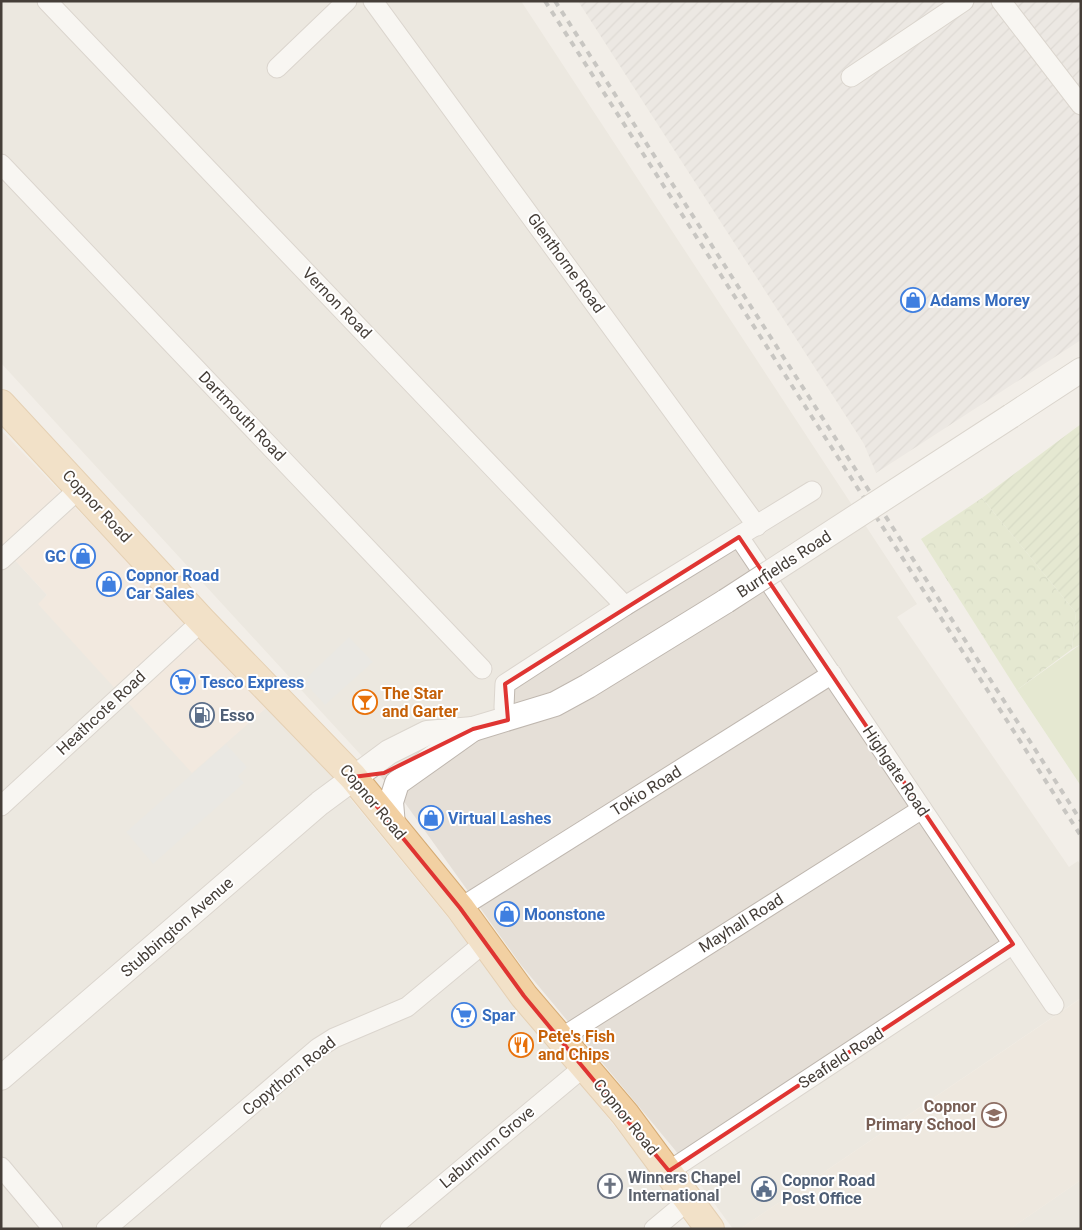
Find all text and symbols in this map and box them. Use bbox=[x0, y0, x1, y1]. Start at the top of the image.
street label: Glenthorne Road bbox=[523, 209, 609, 317]
street label: Vernon Road bbox=[298, 264, 376, 342]
shop icon: Adams Morey bbox=[900, 287, 926, 313]
place label: Adams Morey bbox=[930, 291, 1031, 310]
street label: Dartmouth Road bbox=[195, 367, 289, 465]
street label: Copnor Road bbox=[58, 466, 136, 546]
street label: Burrfields Road bbox=[733, 526, 835, 602]
shop icon: GC bbox=[70, 543, 96, 569]
place label: GC bbox=[45, 547, 66, 566]
place label: Copnor Road Car Sales bbox=[126, 566, 219, 603]
shop icon: Copnor Road Car Sales bbox=[96, 571, 122, 597]
street label: Heathcote Road bbox=[53, 667, 149, 759]
supermarket icon: Tesco Express bbox=[170, 669, 196, 695]
place label: Tesco Express bbox=[200, 673, 304, 692]
place label: The Star and Garter bbox=[382, 684, 458, 721]
bar icon: The Star and Garter bbox=[352, 689, 378, 715]
fuel station icon: Esso bbox=[189, 702, 215, 728]
place label: Esso bbox=[220, 706, 254, 725]
street label: Highgate Road bbox=[859, 722, 933, 820]
street label: Copnor Road bbox=[336, 760, 410, 844]
street label: Tokio Road bbox=[607, 762, 685, 820]
shop icon: Virtual Lashes bbox=[418, 805, 444, 831]
place label: Virtual Lashes bbox=[448, 809, 551, 828]
street label: Stubbington Avenue bbox=[117, 873, 237, 981]
street label: Mayhall Road bbox=[695, 889, 787, 957]
shop icon: Moonstone bbox=[494, 901, 520, 927]
place label: Moonstone bbox=[524, 905, 605, 924]
supermarket icon: Spar bbox=[451, 1002, 477, 1028]
place label: Spar bbox=[482, 1006, 515, 1025]
street label: Seafield Road bbox=[795, 1023, 887, 1093]
place label: Pete's Fish and Chips bbox=[538, 1027, 615, 1064]
restaurant icon: Pete's Fish and Chips bbox=[508, 1032, 534, 1058]
street label: Copythorn Road bbox=[239, 1033, 339, 1119]
street label: Copnor Road bbox=[589, 1075, 663, 1159]
place label: Copnor Primary School bbox=[866, 1097, 976, 1134]
street label: Laburnum Grove bbox=[436, 1102, 538, 1192]
school or university icon: Copnor Primary School bbox=[981, 1102, 1007, 1128]
place label: Winners Chapel International bbox=[628, 1168, 741, 1205]
place label: Copnor Road Post Office bbox=[782, 1171, 875, 1208]
church icon: Winners Chapel International bbox=[597, 1173, 623, 1199]
public building icon: Copnor Road Post Office bbox=[751, 1176, 777, 1202]

